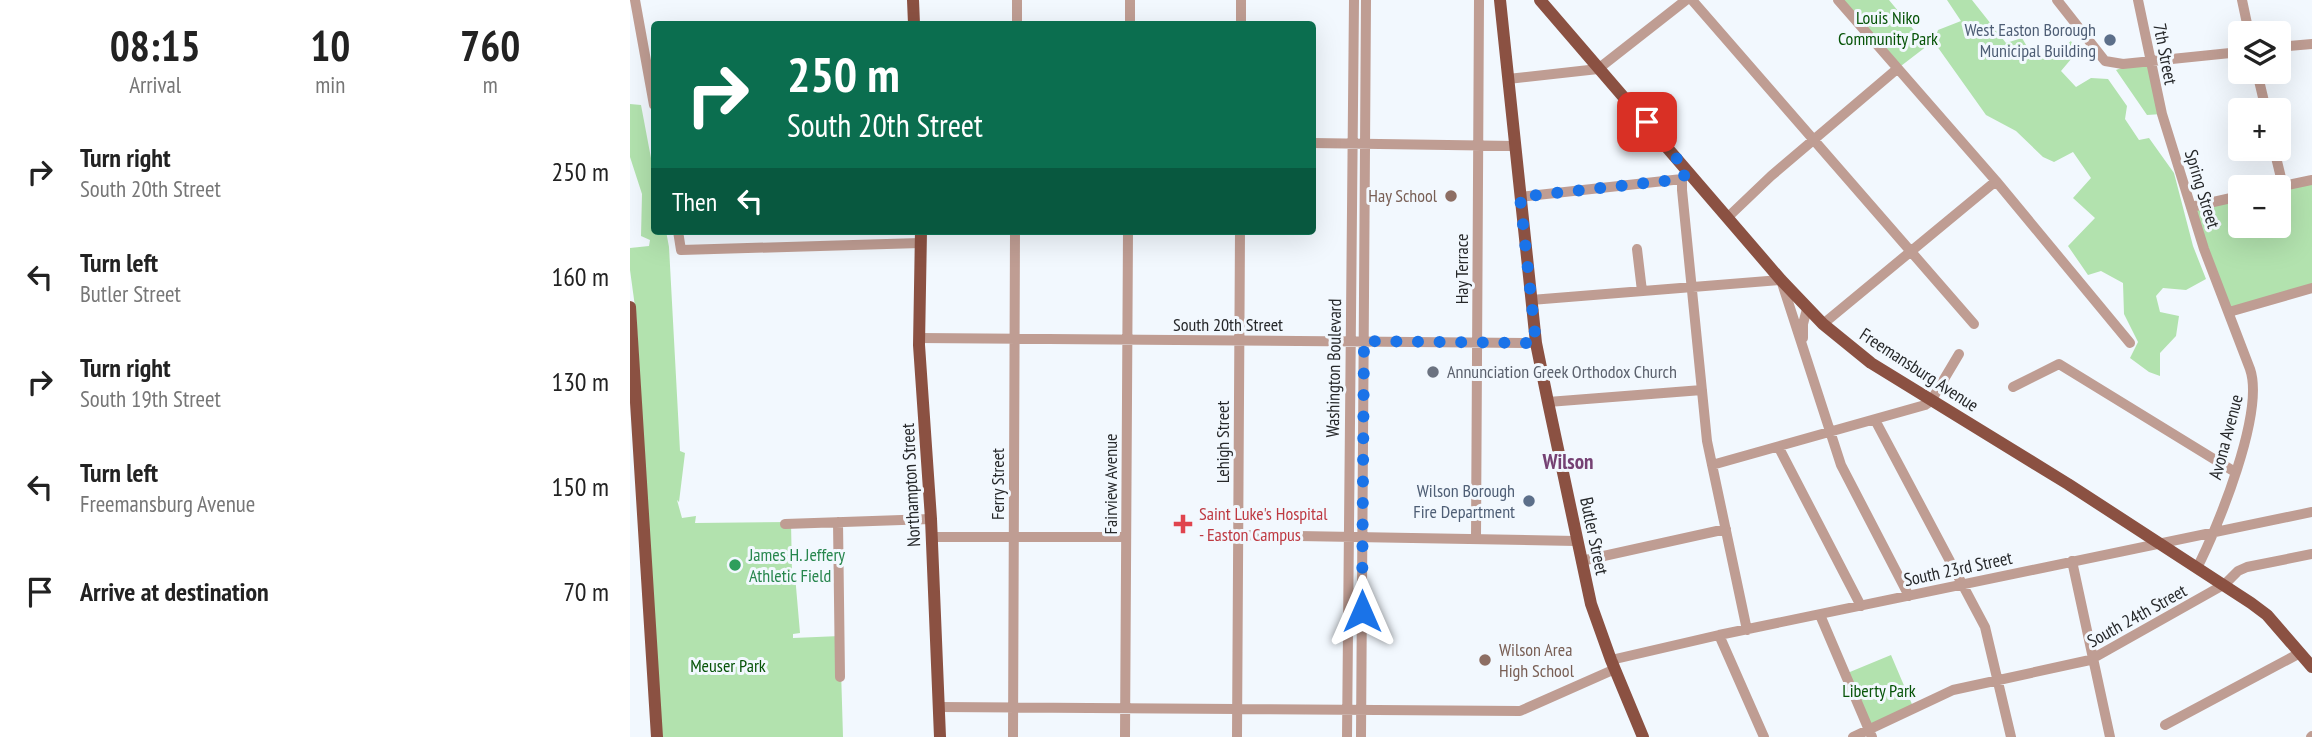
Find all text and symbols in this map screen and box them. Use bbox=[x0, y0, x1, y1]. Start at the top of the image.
park label: Louis Niko Community Park bbox=[1838, 6, 1938, 50]
text: 08:15 bbox=[110, 18, 201, 73]
text: 10 bbox=[310, 18, 350, 73]
text: 760 bbox=[460, 18, 520, 73]
place label: West Easton Borough Municipal Building bbox=[1964, 18, 2096, 62]
street label: 7th Street bbox=[2148, 21, 2183, 87]
map controls bbox=[2228, 21, 2291, 238]
button: layers bbox=[2228, 21, 2291, 84]
marker: West Easton Borough Municipal Building bbox=[2102, 32, 2118, 48]
text: 250 m bbox=[787, 42, 900, 106]
icon: right bbox=[672, 49, 763, 140]
text: Arrival bbox=[129, 70, 181, 99]
text: min bbox=[315, 70, 345, 99]
text: m bbox=[483, 70, 498, 99]
pin bbox=[1617, 92, 1677, 152]
button: + bbox=[2228, 98, 2291, 161]
icon: arrive bbox=[1628, 103, 1666, 141]
text: South 20th Street bbox=[787, 104, 983, 146]
text: Turn right bbox=[80, 141, 171, 174]
street label: Spring Street bbox=[2180, 147, 2225, 231]
icon: right bbox=[21, 153, 59, 191]
text: 250 m bbox=[551, 155, 609, 188]
text: South 20th Street bbox=[80, 174, 221, 203]
button: − bbox=[2228, 175, 2291, 238]
icon: left bbox=[731, 182, 769, 220]
place label: Hay School bbox=[1368, 184, 1438, 207]
text: Then bbox=[672, 185, 717, 218]
marker: Hay School bbox=[1443, 188, 1459, 204]
street label: Hay Terrace bbox=[1450, 234, 1473, 304]
text: Turn left bbox=[80, 246, 158, 279]
icon: left bbox=[21, 258, 59, 296]
text: 160 m bbox=[551, 260, 609, 293]
text: Butler Street bbox=[80, 279, 181, 308]
street label: Washington Boulevard bbox=[1321, 298, 1346, 438]
street label: South 20th Street bbox=[1173, 313, 1283, 336]
street label: Freemansburg Avenue bbox=[1855, 323, 1983, 417]
text: Turn right bbox=[80, 351, 171, 384]
place label: Annunciation Greek Orthodox Church bbox=[1447, 360, 1677, 383]
icon: right bbox=[21, 363, 59, 401]
marker: Annunciation Greek Orthodox Church bbox=[1425, 364, 1441, 380]
text: 130 m bbox=[551, 365, 609, 398]
text: South 19th Street bbox=[80, 384, 221, 413]
street label: Avona Avenue bbox=[2203, 392, 2248, 482]
street label: Lehigh Street bbox=[1211, 401, 1234, 483]
street label: Northampton Street bbox=[896, 422, 925, 548]
street label: Fairview Avenue bbox=[1099, 434, 1122, 534]
street label: Ferry Street bbox=[986, 448, 1009, 520]
district label: Wilson bbox=[1541, 448, 1594, 475]
text: Turn left bbox=[80, 456, 158, 489]
icon: left bbox=[21, 468, 59, 506]
text: 150 m bbox=[551, 470, 609, 503]
place label: Wilson Borough Fire Department bbox=[1413, 479, 1515, 523]
text: Freemansburg Avenue bbox=[80, 489, 255, 518]
marker: Wilson Borough Fire Department bbox=[1521, 493, 1537, 509]
street label: Butler Street bbox=[1575, 495, 1614, 577]
place label: Saint Luke's Hospital - Easton Campus bbox=[1199, 502, 1328, 546]
marker: Saint Luke's Hospital - Easton Campus bbox=[1173, 514, 1193, 534]
place label: James H. Jeffery Athletic Field bbox=[748, 543, 845, 587]
street label: South 23rd Street bbox=[1902, 546, 2014, 591]
marker: James H. Jeffery Athletic Field bbox=[727, 557, 743, 573]
icon: arrive bbox=[21, 573, 59, 611]
position arrow bbox=[1325, 574, 1399, 648]
text: Arrive at destination bbox=[80, 575, 269, 608]
text: 70 m bbox=[563, 575, 609, 608]
street label: South 24th Street bbox=[2083, 579, 2191, 652]
place label: Wilson Area High School bbox=[1499, 638, 1575, 682]
marker: Wilson Area High School bbox=[1477, 652, 1493, 668]
park label: Meuser Park bbox=[690, 654, 766, 677]
park label: Liberty Park bbox=[1842, 679, 1916, 702]

